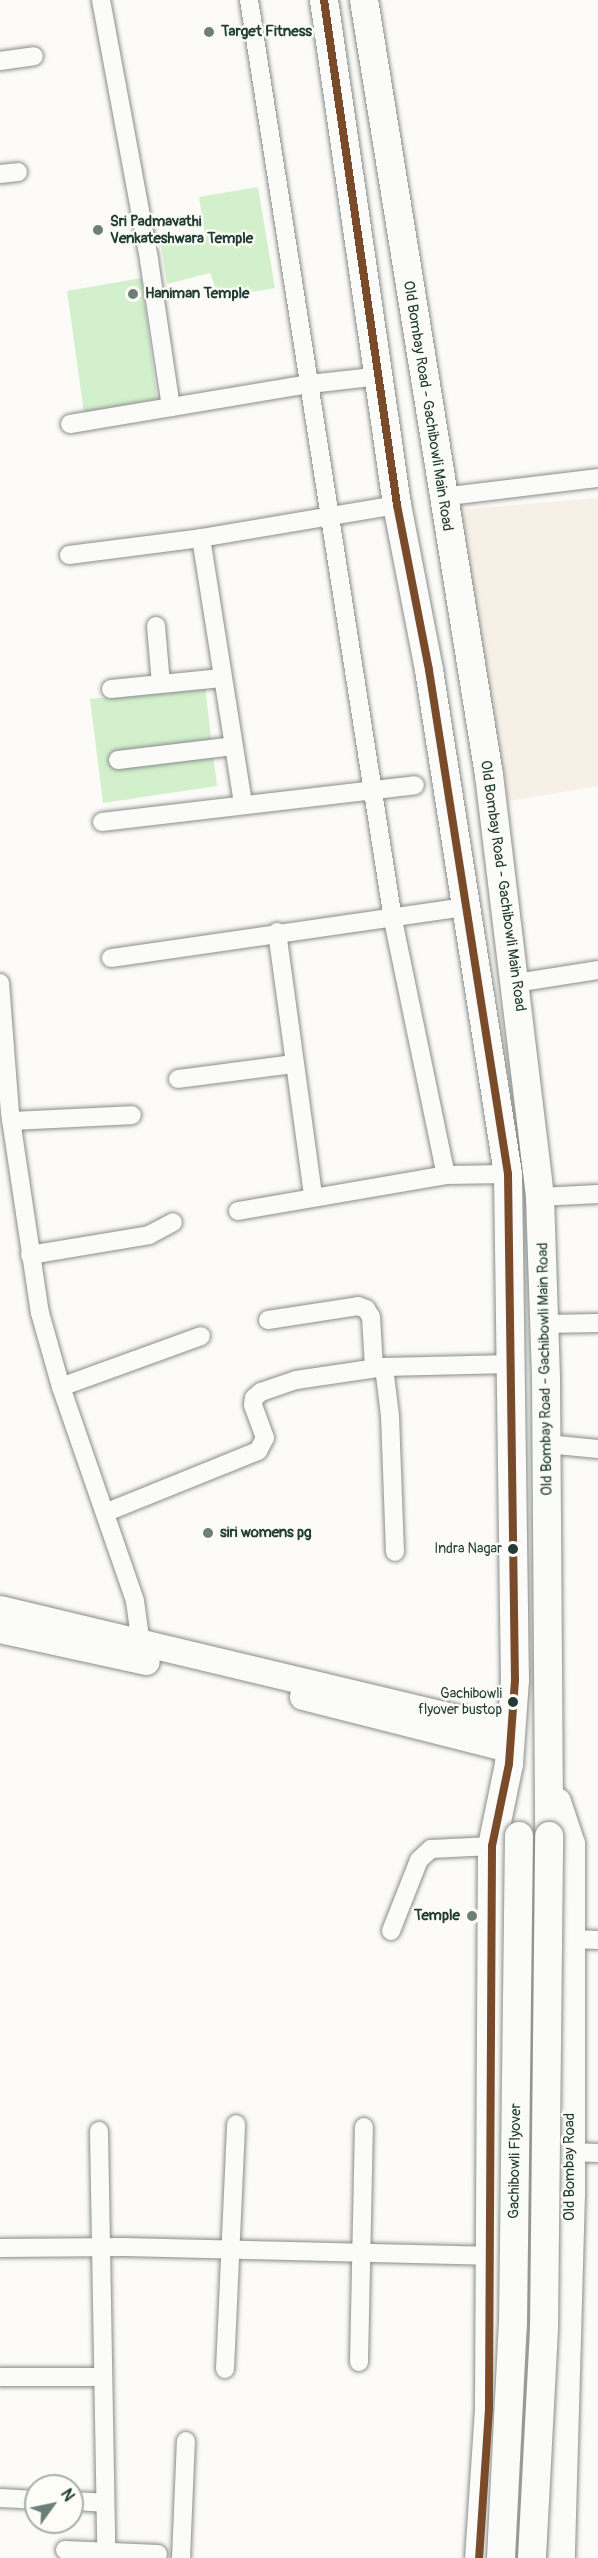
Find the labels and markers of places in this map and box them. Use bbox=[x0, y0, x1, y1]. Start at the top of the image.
place label: Target Fitness bbox=[221, 23, 312, 41]
marker: Target Fitness bbox=[202, 25, 216, 39]
place label: Sri Padmavathi Venkateshwara Temple bbox=[110, 212, 253, 247]
marker: Sri Padmavathi Venkateshwara Temple bbox=[91, 223, 105, 237]
place label: Haniman Temple bbox=[145, 285, 249, 303]
marker: Haniman Temple bbox=[126, 287, 140, 301]
place label: siri womens pg bbox=[220, 1524, 312, 1542]
marker: siri womens pg bbox=[201, 1526, 215, 1540]
place label: Indra Nagar bbox=[434, 1541, 502, 1557]
marker: Indra Nagar bbox=[507, 1543, 519, 1555]
place label: Gachibowli flyover bustop bbox=[418, 1686, 502, 1718]
marker: Gachibowli flyover bustop bbox=[507, 1696, 519, 1708]
place label: Temple bbox=[414, 1907, 460, 1925]
marker: Temple bbox=[465, 1909, 479, 1923]

